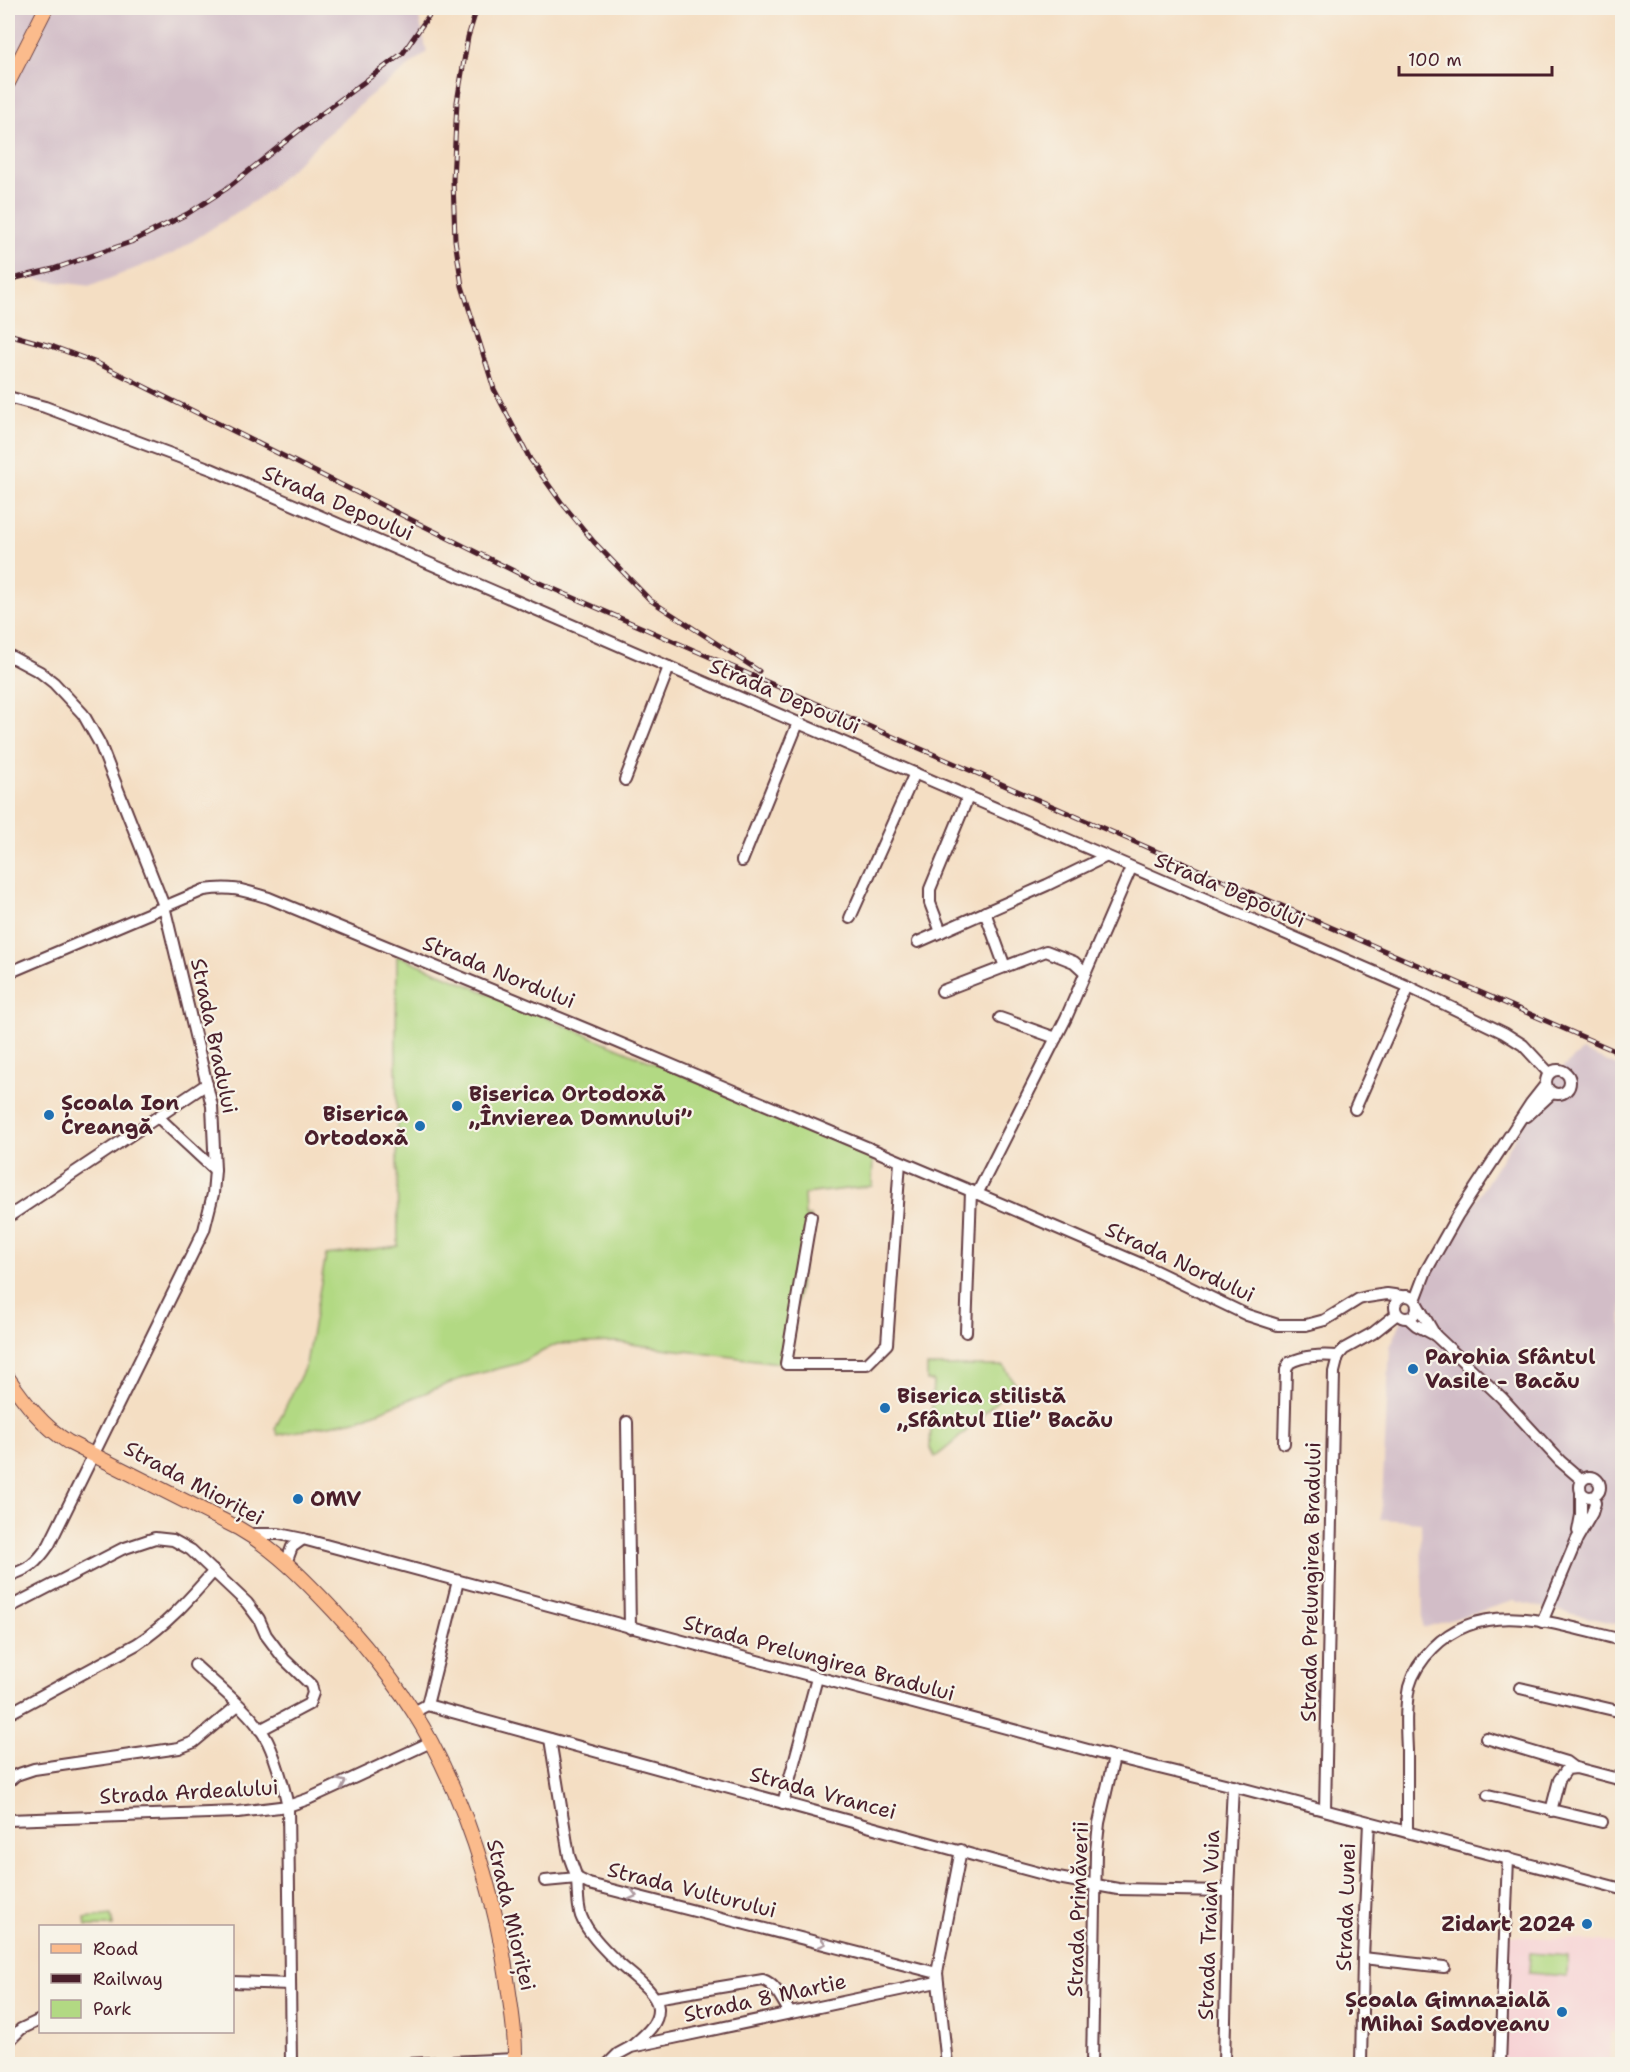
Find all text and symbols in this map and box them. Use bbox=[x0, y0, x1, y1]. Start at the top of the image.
scale bar bbox=[1399, 39, 1552, 77]
text: 100 m bbox=[1408, 48, 1462, 72]
street label: Strada Depoului bbox=[258, 459, 418, 547]
street label: Strada Depoului bbox=[705, 652, 865, 740]
street label: Strada Depoului bbox=[1150, 846, 1310, 934]
street label: Strada Nordului bbox=[419, 929, 579, 1015]
street label: Strada Bradului bbox=[184, 956, 244, 1116]
place label: Biserica Ortodoxă „Învierea Domnului” bbox=[469, 1080, 692, 1132]
place label: Școala Ion Creangă bbox=[61, 1089, 179, 1141]
marker: Biserica Ortodoxă „Învierea Domnului” bbox=[450, 1099, 464, 1113]
place label: Biserica Ortodoxă bbox=[304, 1100, 409, 1152]
marker: Școala Ion Creangă bbox=[42, 1108, 56, 1122]
marker: Biserica Ortodoxă bbox=[413, 1119, 427, 1133]
street label: Strada Nordului bbox=[1101, 1215, 1259, 1309]
place label: Parohia Sfântul Vasile - Bacău bbox=[1425, 1343, 1596, 1395]
marker: Parohia Sfântul Vasile - Bacău bbox=[1406, 1362, 1420, 1376]
place label: Biserica stilistă „Sfântul Ilie” Bacău bbox=[897, 1382, 1113, 1434]
marker: Biserica stilistă „Sfântul Ilie” Bacău bbox=[878, 1401, 892, 1415]
street label: Strada Mioriței bbox=[119, 1434, 269, 1532]
street label: Strada Prelungirea Bradului bbox=[1295, 1442, 1327, 1722]
place label: OMV bbox=[310, 1485, 361, 1513]
marker: OMV bbox=[291, 1492, 305, 1506]
street label: Strada Prelungirea Bradului bbox=[680, 1608, 958, 1708]
street label: Strada Vrancei bbox=[747, 1760, 899, 1826]
street label: Strada Ardealului bbox=[99, 1773, 279, 1811]
one-way arrow bbox=[335, 1778, 346, 1790]
street label: Strada Primăverii bbox=[1061, 1821, 1095, 1997]
street label: Strada Traian Vuia bbox=[1192, 1829, 1226, 2021]
street label: Strada Mioriței bbox=[480, 1836, 542, 1994]
street label: Strada Lunei bbox=[1330, 1842, 1362, 1972]
street label: Strada Vulturului bbox=[605, 1855, 779, 1925]
one-way arrow bbox=[628, 1888, 638, 1901]
place label: Zidart 2024 bbox=[1441, 1910, 1575, 1938]
marker: Zidart 2024 bbox=[1580, 1917, 1594, 1931]
legend bbox=[39, 1925, 234, 2033]
one-way arrow bbox=[817, 1936, 827, 1949]
text: Road bbox=[93, 1937, 138, 1961]
text: Railway bbox=[93, 1967, 163, 1991]
street label: Strada 8 Martie bbox=[681, 1967, 849, 2029]
place label: Școala Gimnazială Mihai Sadoveanu bbox=[1345, 1986, 1551, 2038]
text: Park bbox=[93, 1997, 132, 2021]
marker: Școala Gimnazială Mihai Sadoveanu bbox=[1555, 2005, 1569, 2019]

